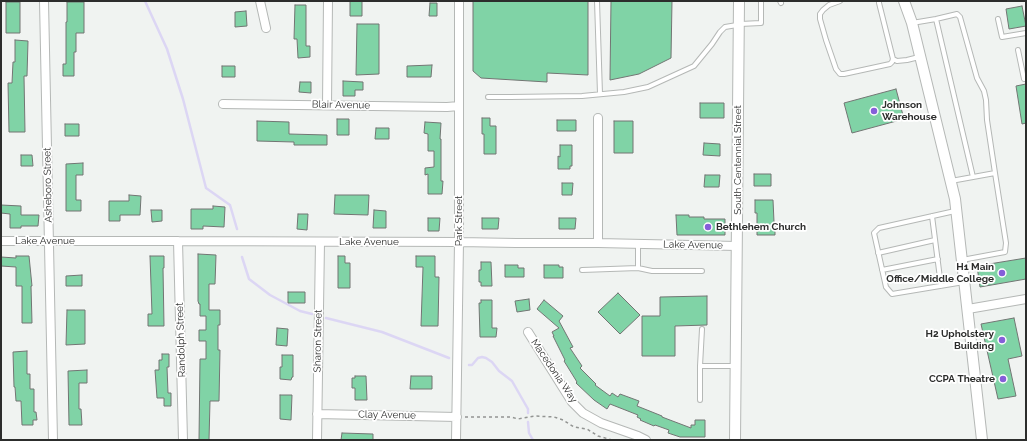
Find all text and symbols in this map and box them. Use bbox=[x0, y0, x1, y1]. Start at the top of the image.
street label: Blair Avenue bbox=[312, 98, 370, 112]
place label: Johnson Warehouse bbox=[882, 99, 937, 122]
street label: South Centennial Street bbox=[732, 105, 744, 215]
marker: Johnson Warehouse bbox=[869, 106, 879, 116]
street label: Asheboro Street bbox=[41, 147, 55, 223]
street label: Park Street bbox=[453, 196, 465, 246]
place label: Bethlehem Church bbox=[716, 221, 806, 233]
marker: Bethlehem Church bbox=[703, 222, 713, 232]
street label: Lake Avenue bbox=[15, 235, 75, 247]
street label: Lake Avenue bbox=[339, 236, 399, 248]
street label: Lake Avenue bbox=[663, 238, 723, 252]
place label: H1 Main Office/Middle College bbox=[886, 261, 994, 284]
marker: H1 Main Office/Middle College bbox=[997, 268, 1007, 278]
street label: Randolph Street bbox=[174, 302, 188, 378]
street label: Sharon Street bbox=[311, 310, 325, 372]
place label: H2 Upholstery Building bbox=[925, 328, 994, 352]
marker: H2 Upholstery Building bbox=[997, 335, 1007, 345]
street label: Macedonia Way bbox=[528, 337, 580, 405]
place label: CCPA Theatre bbox=[929, 373, 995, 385]
marker: CCPA Theatre bbox=[998, 374, 1008, 384]
street label: Clay Avenue bbox=[358, 408, 416, 422]

